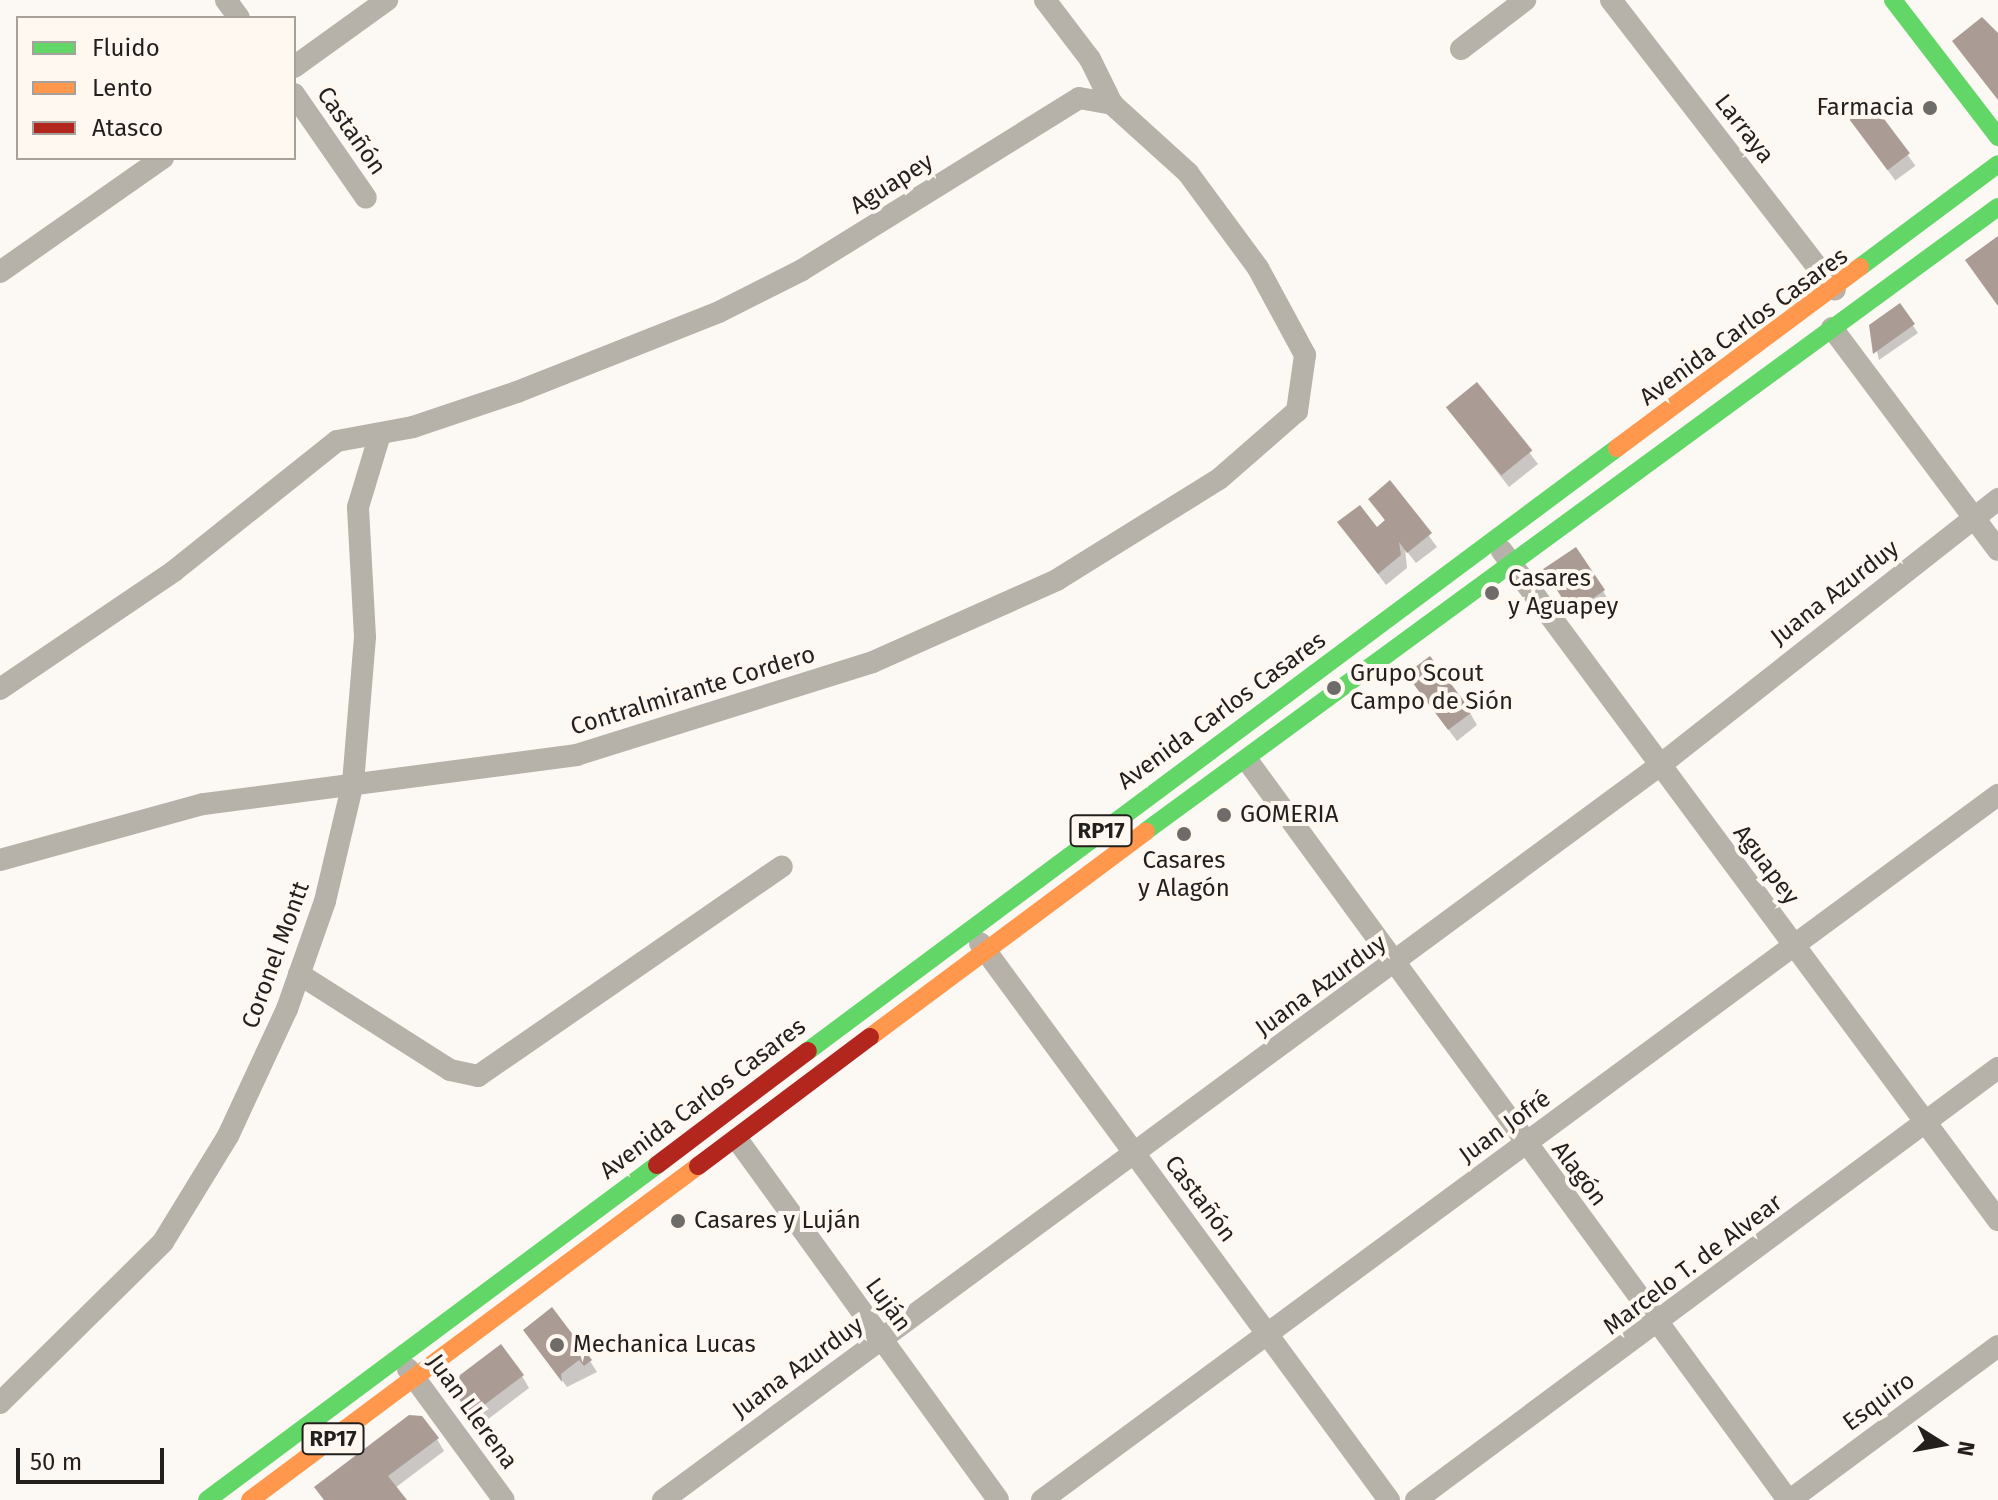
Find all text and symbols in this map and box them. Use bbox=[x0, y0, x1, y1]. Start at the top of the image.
legend bbox=[16, 16, 296, 160]
text: Fluido bbox=[92, 34, 160, 62]
text: Lento bbox=[92, 74, 153, 102]
street label: Castañón bbox=[310, 81, 392, 181]
street label: Larraya bbox=[1708, 89, 1780, 169]
place label: Farmacia bbox=[1816, 94, 1914, 122]
marker: Farmacia bbox=[1921, 99, 1939, 117]
text: Atasco bbox=[92, 114, 163, 142]
street label: Aguapey bbox=[845, 147, 939, 221]
street label: Avenida Carlos Casares bbox=[1634, 242, 1854, 412]
street label: Juana Azurduy bbox=[1765, 534, 1905, 652]
place label: Casares y Aguapey bbox=[1508, 565, 1618, 621]
marker: Casares y Aguapey bbox=[1483, 584, 1501, 602]
street label: Avenida Carlos Casares bbox=[1112, 626, 1332, 796]
street label: Contralmirante Cordero bbox=[567, 640, 819, 742]
place label: Grupo Scout Campo de Sión bbox=[1350, 660, 1513, 716]
marker: Grupo Scout Campo de Sión bbox=[1325, 679, 1343, 697]
place label: GOMERIA bbox=[1240, 801, 1338, 829]
marker: GOMERIA bbox=[1215, 806, 1233, 824]
road number: RP17 bbox=[1069, 813, 1133, 849]
street label: Aguapey bbox=[1727, 820, 1805, 910]
marker: Casares y Alagón bbox=[1175, 825, 1193, 843]
place label: Casares y Alagón bbox=[1138, 847, 1230, 903]
street label: Coronel Montt bbox=[236, 878, 316, 1032]
street label: Juana Azurduy bbox=[1250, 929, 1392, 1043]
street label: Avenida Carlos Casares bbox=[594, 1012, 812, 1186]
street label: Juan Jofré bbox=[1454, 1084, 1556, 1170]
street label: Alagón bbox=[1545, 1136, 1613, 1212]
street label: Castañón bbox=[1158, 1150, 1242, 1248]
street label: Marcelo T. de Alvear bbox=[1598, 1189, 1788, 1341]
place label: Casares y Luján bbox=[694, 1207, 861, 1235]
marker: Casares y Luján bbox=[669, 1212, 687, 1230]
street label: Luján bbox=[859, 1273, 917, 1337]
street label: Juana Azurduy bbox=[727, 1311, 869, 1425]
place label: Mechanica Lucas bbox=[573, 1331, 756, 1359]
marker: Mechanica Lucas bbox=[548, 1336, 566, 1354]
street label: Juan Llerena bbox=[421, 1349, 523, 1475]
street label: Esquiro bbox=[1838, 1366, 1920, 1438]
north arrow bbox=[1902, 1404, 1982, 1484]
road number: RP17 bbox=[301, 1421, 365, 1457]
scale bar bbox=[20, 1432, 168, 1482]
text: N bbox=[1951, 1439, 1981, 1458]
text: 50 m bbox=[30, 1448, 82, 1476]

